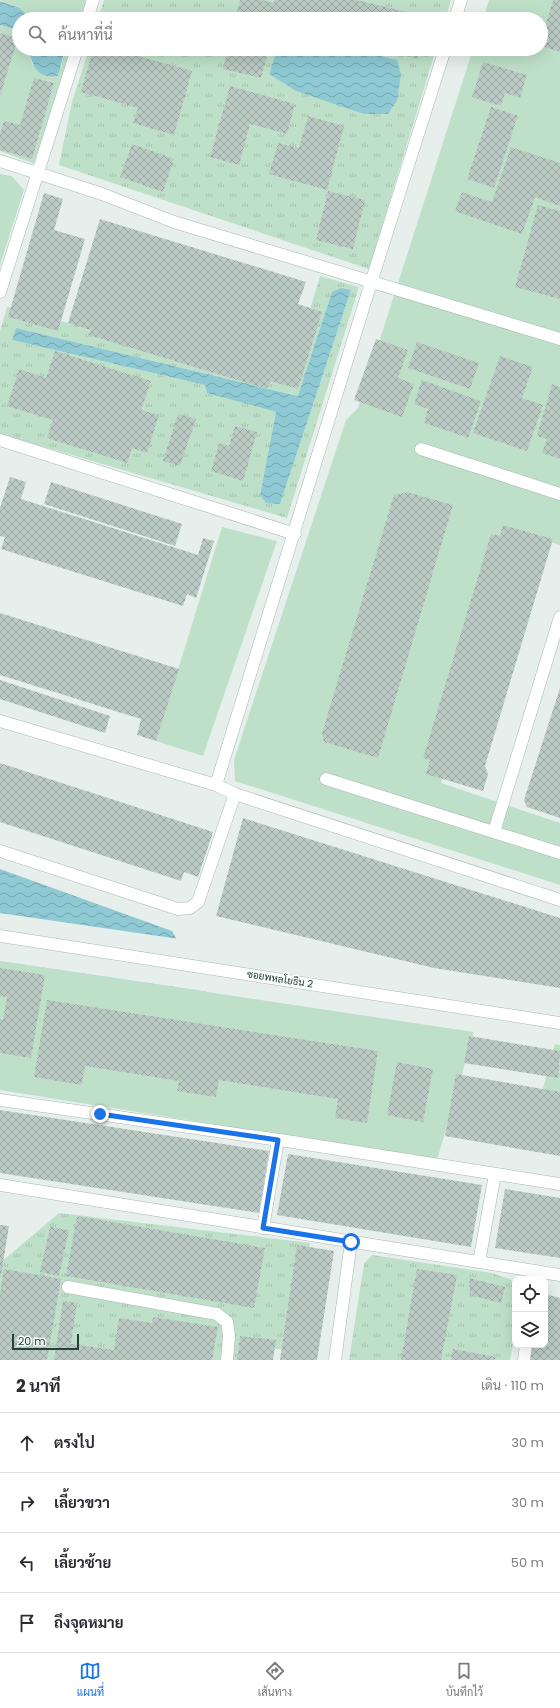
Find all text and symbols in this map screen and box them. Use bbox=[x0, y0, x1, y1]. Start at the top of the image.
search box bbox=[12, 12, 548, 56]
icon: search bbox=[26, 23, 48, 45]
text: ค้นหาที่นี่ bbox=[58, 24, 113, 45]
street label: ซอยพหลโยธิน 2 bbox=[246, 966, 314, 992]
route end bbox=[91, 1105, 109, 1123]
route start bbox=[342, 1233, 360, 1251]
map controls bbox=[512, 1276, 548, 1348]
button: locate bbox=[512, 1276, 548, 1312]
button: layers bbox=[512, 1312, 548, 1348]
scale bar bbox=[12, 1332, 79, 1351]
text: 20 m bbox=[18, 1333, 46, 1349]
text: 2 นาที bbox=[16, 1374, 61, 1398]
text: เดิน · 110 m bbox=[481, 1376, 544, 1395]
icon: ahead bbox=[16, 1432, 38, 1454]
text: ตรงไป bbox=[54, 1432, 95, 1453]
text: 30 m bbox=[511, 1433, 544, 1452]
icon: right bbox=[16, 1492, 38, 1514]
text: เลี้ยวขวา bbox=[54, 1492, 110, 1513]
text: 30 m bbox=[511, 1493, 544, 1512]
icon: left bbox=[16, 1552, 38, 1574]
text: เลี้ยวซ้าย bbox=[54, 1552, 111, 1573]
text: 50 m bbox=[511, 1553, 544, 1572]
icon: arrive bbox=[16, 1612, 38, 1634]
text: ถึงจุดหมาย bbox=[54, 1612, 124, 1633]
tab: แผนที่ bbox=[77, 1660, 104, 1701]
tab: เส้นทาง bbox=[258, 1660, 292, 1701]
tab: บันทึกไว้ bbox=[446, 1660, 483, 1701]

